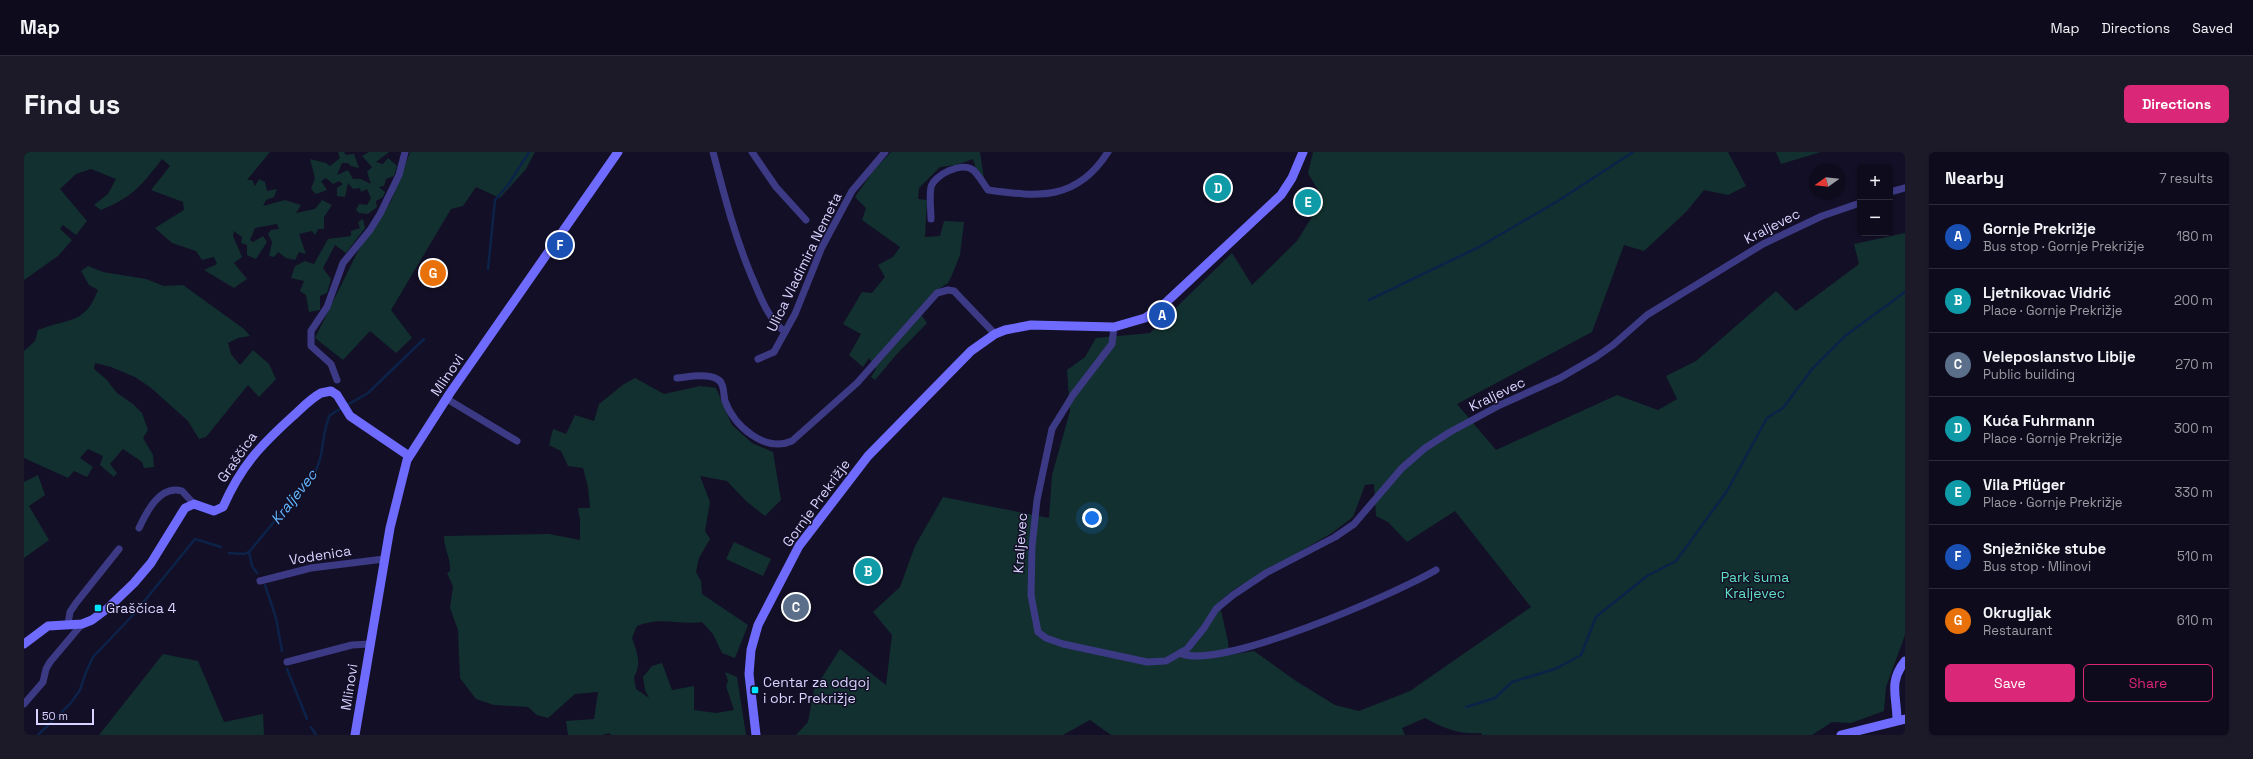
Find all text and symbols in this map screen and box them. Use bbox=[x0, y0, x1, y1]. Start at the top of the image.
text: Map bbox=[20, 15, 60, 40]
text: Map bbox=[2050, 19, 2080, 37]
text: Directions bbox=[2102, 19, 2170, 37]
text: Saved bbox=[2192, 19, 2233, 37]
button: Directions bbox=[2124, 85, 2229, 123]
text: Find us bbox=[24, 86, 121, 122]
north arrow bbox=[1809, 164, 1845, 200]
map controls bbox=[1857, 164, 1893, 236]
button: + bbox=[1857, 164, 1893, 200]
text: Nearby bbox=[1945, 167, 2004, 189]
text: 7 results bbox=[2159, 170, 2213, 187]
pin: D bbox=[1205, 173, 1231, 203]
pin: E bbox=[1295, 187, 1321, 217]
street label: Ulica Vladimira Nemeta bbox=[762, 189, 846, 335]
button: − bbox=[1857, 200, 1893, 236]
street label: Kraljevec bbox=[1741, 204, 1803, 248]
text: Gornje Prekrižje bbox=[1983, 219, 2096, 238]
text: A bbox=[1954, 228, 1962, 245]
text: 180 m bbox=[2177, 228, 2213, 245]
pin: F bbox=[547, 230, 573, 260]
text: Bus stop · Gornje Prekrižje bbox=[1983, 238, 2144, 255]
pin: G bbox=[420, 258, 446, 288]
text: Ljetnikovac Vidrić bbox=[1983, 283, 2111, 302]
text: B bbox=[1954, 292, 1962, 309]
text: 200 m bbox=[2174, 292, 2213, 309]
pin: A bbox=[1149, 300, 1175, 330]
text: Place · Gornje Prekrižje bbox=[1983, 302, 2123, 319]
text: Veleposlanstvo Libije bbox=[1983, 347, 2136, 366]
street label: Mlinovi bbox=[426, 351, 468, 399]
text: C bbox=[1954, 356, 1962, 373]
text: 270 m bbox=[2175, 356, 2213, 373]
text: Public building bbox=[1983, 366, 2075, 383]
street label: Kraljevec bbox=[1466, 373, 1528, 415]
text: Kuća Fuhrmann bbox=[1983, 411, 2095, 430]
text: D bbox=[1954, 420, 1962, 437]
text: 300 m bbox=[2174, 420, 2213, 437]
street label: Graščica bbox=[213, 428, 261, 486]
text: Place · Gornje Prekrižje bbox=[1983, 430, 2123, 447]
street label: Gornje Prekrižje bbox=[778, 456, 854, 550]
water label: Kraljevec bbox=[266, 465, 322, 528]
text: Vila Pflüger bbox=[1983, 475, 2065, 494]
text: E bbox=[1954, 484, 1962, 501]
text: 330 m bbox=[2174, 484, 2213, 501]
text: Place · Gornje Prekrižje bbox=[1983, 494, 2123, 511]
your location bbox=[1082, 508, 1102, 528]
street label: Kraljevec bbox=[1009, 512, 1031, 574]
text: Snježničke stube bbox=[1983, 539, 2106, 558]
street label: Vodenica bbox=[288, 541, 352, 569]
text: F bbox=[1955, 548, 1961, 565]
text: 510 m bbox=[2177, 548, 2213, 565]
pin: B bbox=[855, 556, 881, 586]
text: Bus stop · Mlinovi bbox=[1983, 558, 2091, 575]
park label: Park šuma Kraljevec bbox=[1721, 568, 1789, 602]
pin: C bbox=[783, 592, 809, 622]
place label: Graščica 4 bbox=[106, 599, 176, 617]
marker: Graščica 4 bbox=[93, 603, 103, 613]
text: Okrugljak bbox=[1983, 603, 2052, 622]
text: G bbox=[1954, 612, 1962, 629]
text: 610 m bbox=[2177, 612, 2213, 629]
text: Restaurant bbox=[1983, 622, 2053, 639]
street label: Mlinovi bbox=[336, 662, 362, 712]
button: Save bbox=[1945, 664, 2075, 702]
button: Share bbox=[2083, 664, 2213, 702]
place label: Centar za odgoj i obr. Prekrižje bbox=[763, 673, 870, 707]
marker: Centar za odgoj i obr. Prekrižje bbox=[750, 685, 760, 695]
scale bar bbox=[36, 707, 94, 726]
text: 50 m bbox=[42, 709, 68, 723]

